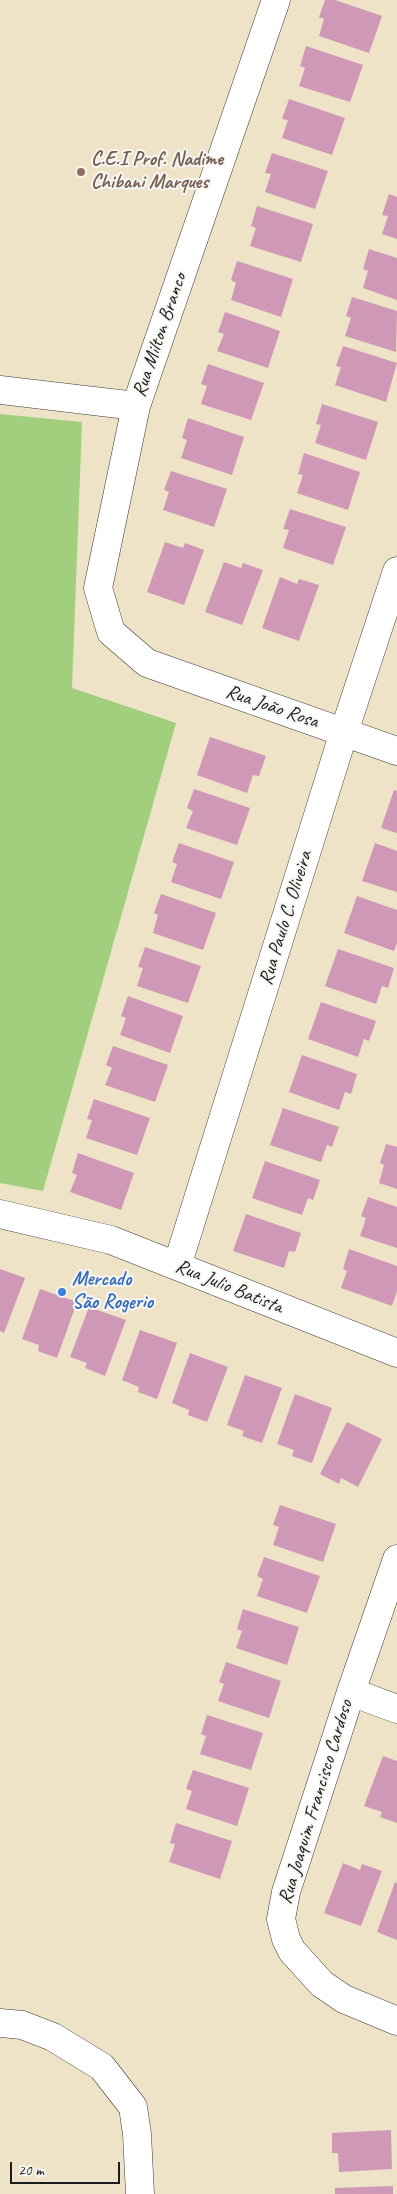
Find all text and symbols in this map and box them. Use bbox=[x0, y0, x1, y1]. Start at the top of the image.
place label: C.E.I Prof. Nadime Chibani Marques bbox=[91, 148, 223, 195]
marker: C.E.I Prof. Nadime Chibani Marques bbox=[75, 166, 87, 178]
street label: Rua Milton Branco bbox=[128, 270, 192, 400]
street label: Rua João Rosa bbox=[222, 680, 322, 734]
street label: Rua Paulo C. Oliveira bbox=[254, 848, 318, 988]
street label: Rua Julio Batista bbox=[172, 1255, 286, 1319]
place label: Mercado São Rogerio bbox=[72, 1268, 153, 1315]
marker: Mercado São Rogerio bbox=[56, 1286, 68, 1298]
street label: Rua Joaquim Francisco Cardoso bbox=[274, 1697, 358, 1907]
scale bar bbox=[12, 2152, 122, 2184]
text: 20 m bbox=[18, 2161, 44, 2180]

